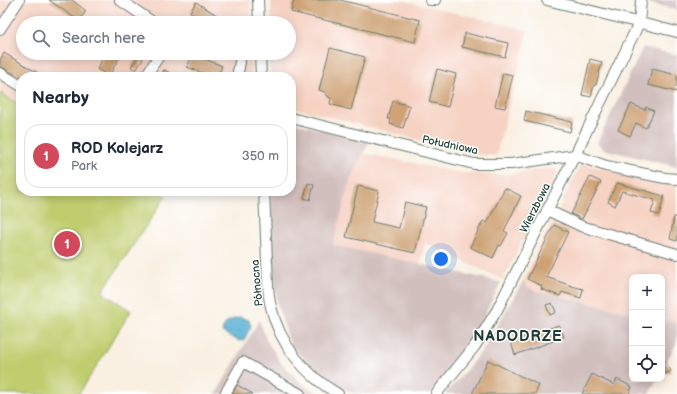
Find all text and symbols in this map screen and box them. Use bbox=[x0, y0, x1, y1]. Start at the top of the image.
search box bbox=[16, 16, 296, 60]
icon: search bbox=[30, 27, 52, 49]
text: Search here bbox=[62, 29, 145, 48]
text: Nearby bbox=[32, 88, 89, 108]
street label: Południowa bbox=[421, 133, 479, 157]
text: ROD Kolejarz bbox=[71, 139, 163, 158]
text: 1 bbox=[43, 148, 49, 164]
text: 350 m bbox=[242, 148, 279, 164]
text: Park bbox=[71, 158, 97, 174]
street label: Wierzbowa bbox=[517, 181, 553, 235]
pin: 1 bbox=[54, 229, 80, 259]
your location bbox=[431, 249, 451, 269]
street label: Północna bbox=[248, 259, 266, 307]
map controls bbox=[629, 274, 665, 382]
button: + bbox=[629, 274, 665, 310]
button: − bbox=[629, 310, 665, 346]
district label: NADODRZE bbox=[473, 327, 563, 346]
button: locate bbox=[629, 346, 665, 382]

